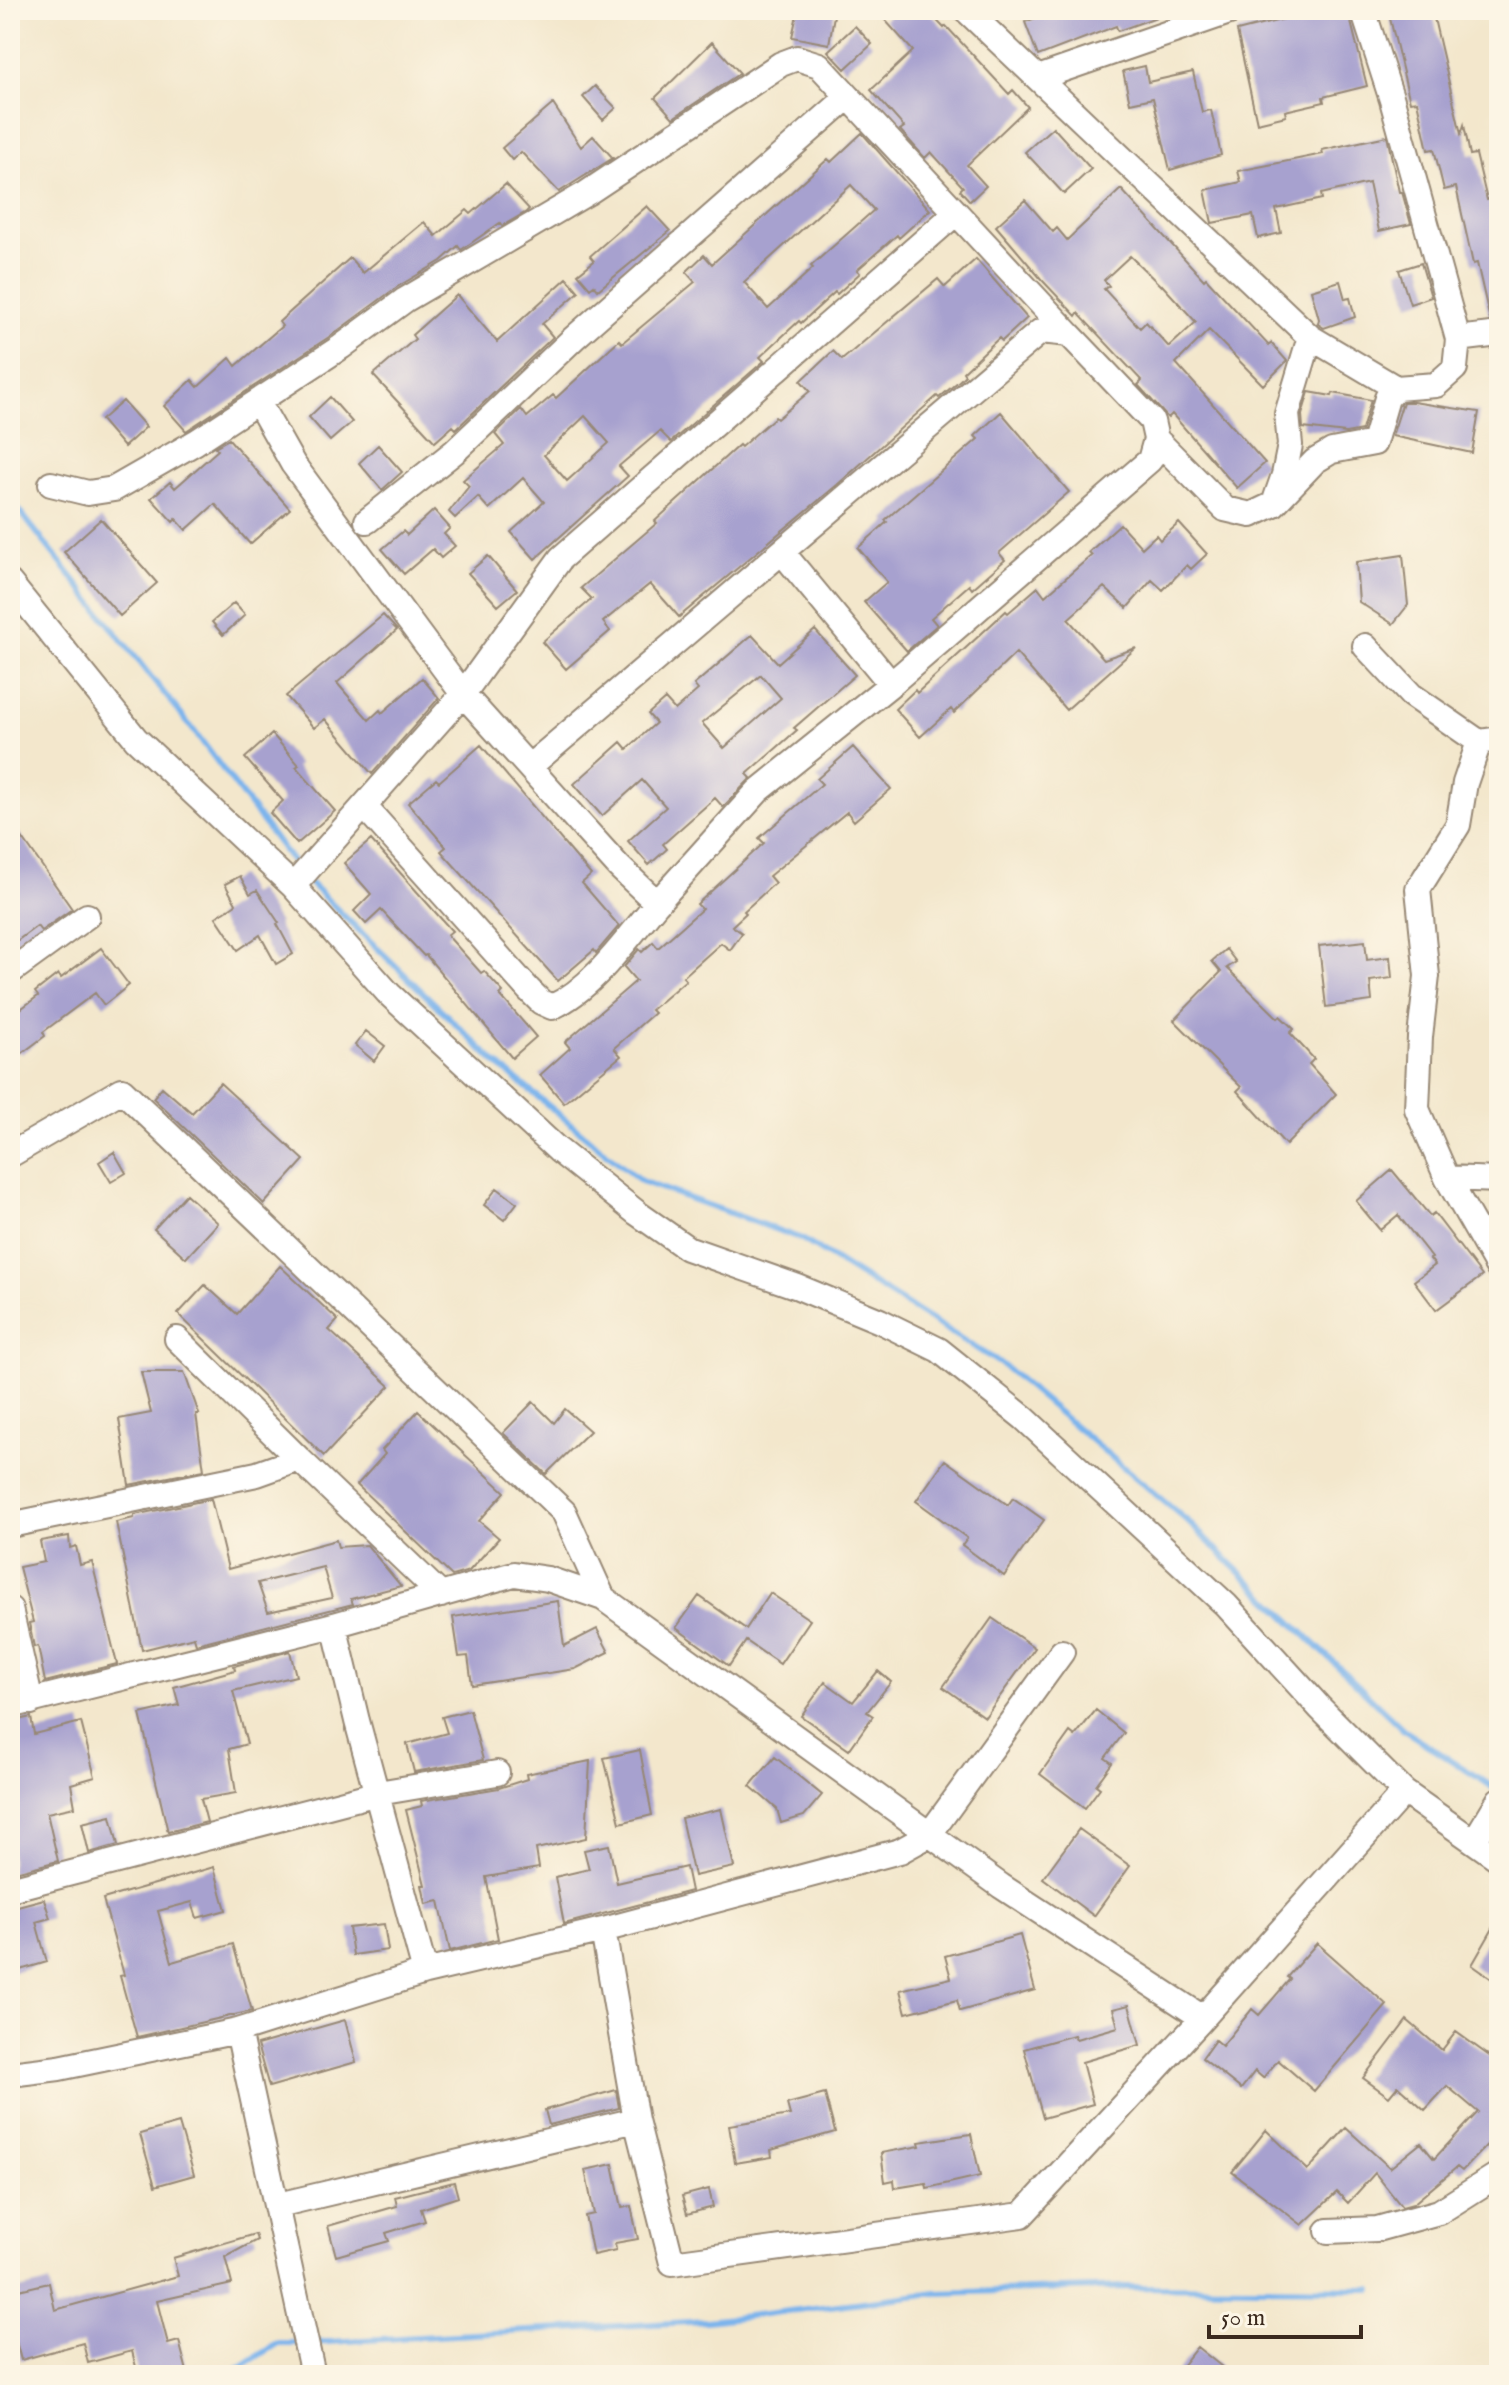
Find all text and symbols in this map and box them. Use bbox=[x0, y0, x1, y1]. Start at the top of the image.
scale bar bbox=[1209, 2289, 1361, 2339]
text: 50 m bbox=[1221, 2303, 1265, 2334]

